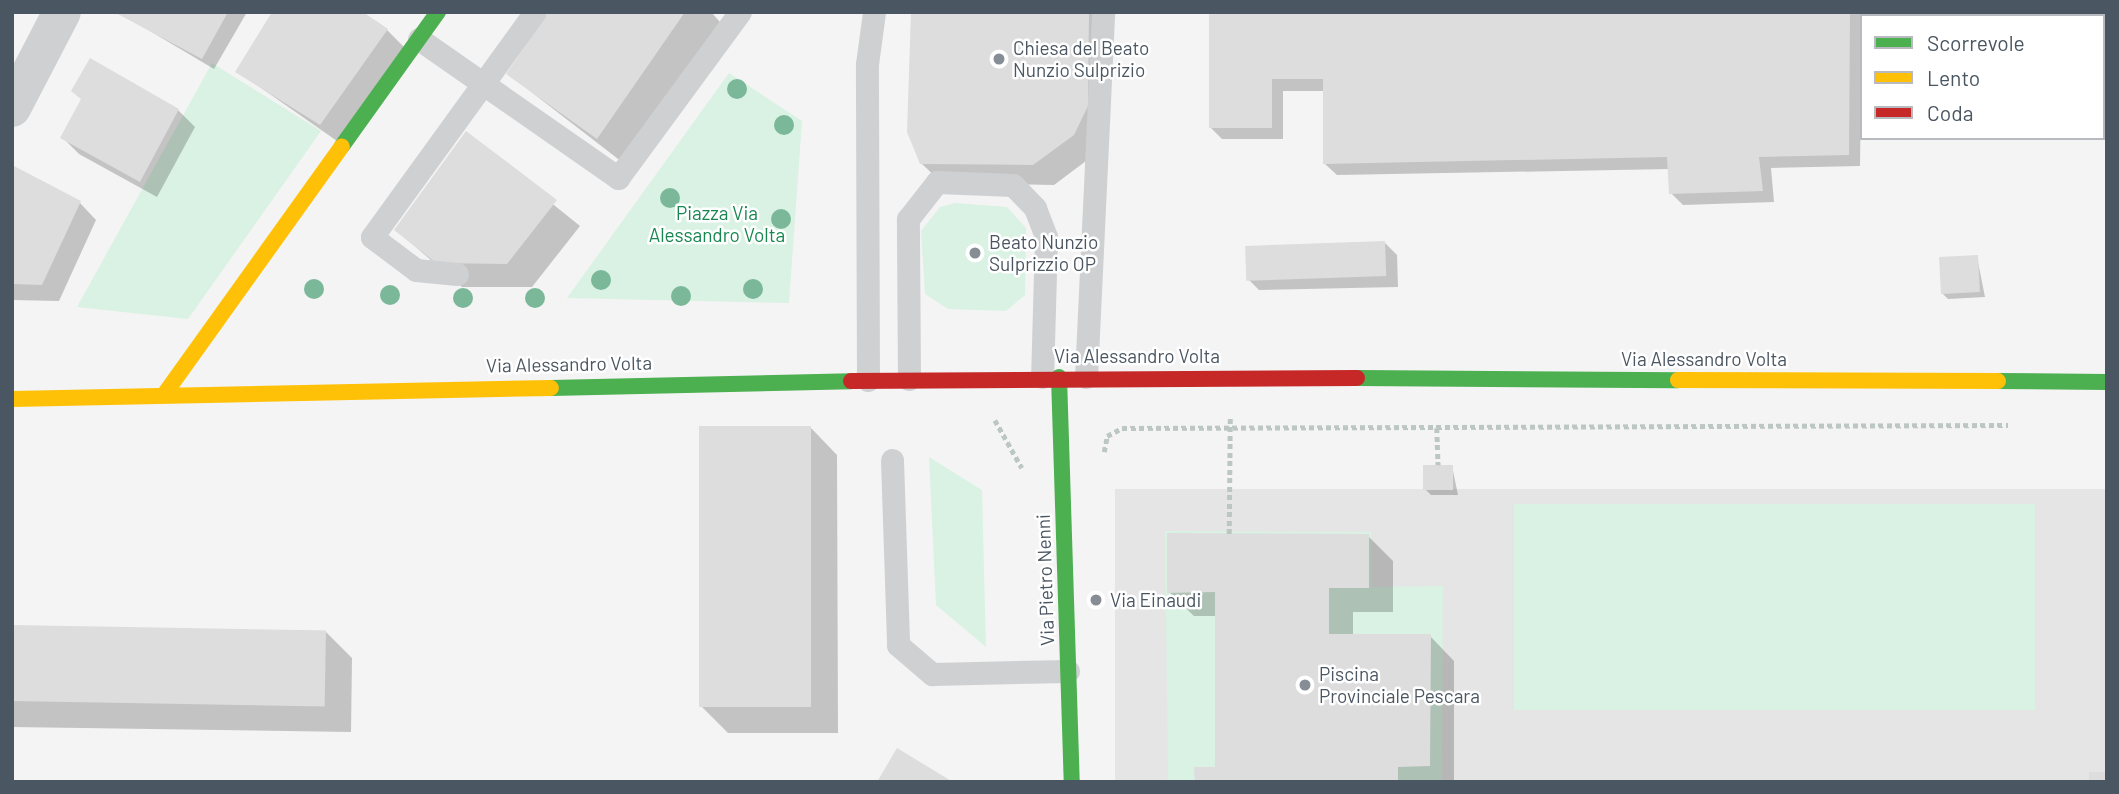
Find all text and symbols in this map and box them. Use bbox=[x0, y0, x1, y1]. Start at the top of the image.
legend bbox=[1860, 14, 2105, 140]
text: Scorrevole bbox=[1927, 30, 2025, 55]
place label: Chiesa del Beato Nunzio Sulprizio bbox=[1013, 37, 1149, 81]
marker: Chiesa del Beato Nunzio Sulprizio bbox=[991, 51, 1007, 67]
text: Lento bbox=[1927, 65, 1980, 90]
text: Coda bbox=[1927, 100, 1973, 125]
park label: Piazza Via Alessandro Volta bbox=[649, 202, 785, 246]
place label: Beato Nunzio Sulprizzio OP bbox=[989, 231, 1098, 275]
marker: Beato Nunzio Sulprizzio OP bbox=[967, 245, 983, 261]
street label: Via Alessandro Volta bbox=[1054, 345, 1220, 367]
street label: Via Alessandro Volta bbox=[1621, 348, 1787, 370]
street label: Via Alessandro Volta bbox=[486, 351, 652, 377]
street label: Via Pietro Nenni bbox=[1031, 514, 1059, 646]
place label: Via Einaudi bbox=[1110, 589, 1201, 611]
marker: Via Einaudi bbox=[1088, 592, 1104, 608]
place label: Piscina Provinciale Pescara bbox=[1319, 663, 1480, 707]
marker: Piscina Provinciale Pescara bbox=[1297, 677, 1313, 693]

